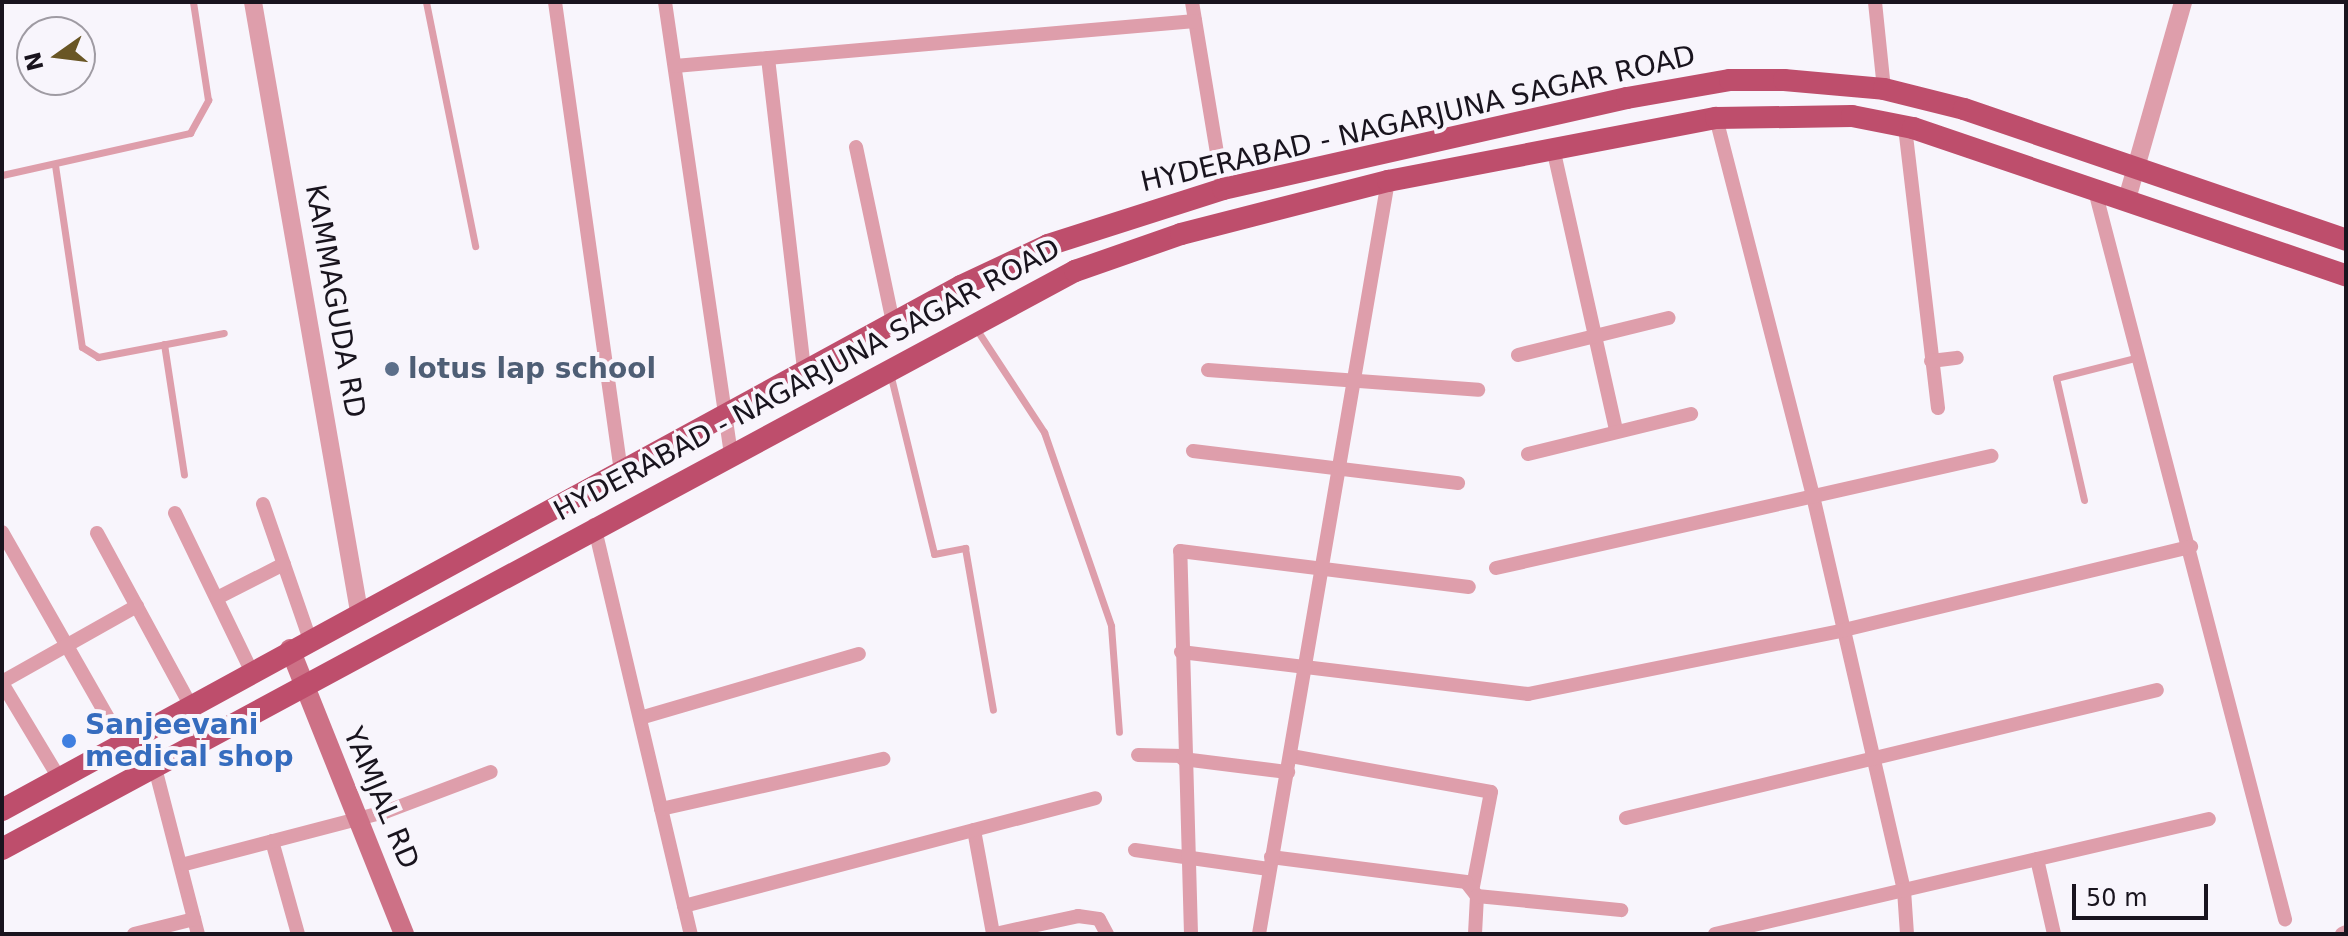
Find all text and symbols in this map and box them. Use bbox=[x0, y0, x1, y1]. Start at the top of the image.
north arrow bbox=[16, 16, 96, 96]
street label: HYDERABAD - NAGARJUNA SAGAR ROAD bbox=[1137, 39, 1699, 199]
text: N bbox=[20, 49, 49, 73]
street label: KAMMAGUDA RD bbox=[298, 182, 372, 420]
street label: HYDERABAD - NAGARJUNA SAGAR ROAD bbox=[548, 232, 1066, 528]
place label: lotus lap school bbox=[408, 352, 656, 386]
marker: lotus lap school bbox=[383, 360, 401, 378]
place label: Sanjeevani medical shop bbox=[85, 708, 294, 774]
street label: YAMJAL RD bbox=[336, 722, 426, 874]
marker: Sanjeevani medical shop bbox=[60, 732, 78, 750]
scale bar bbox=[2076, 868, 2212, 918]
text: 50 m bbox=[2086, 884, 2148, 912]

